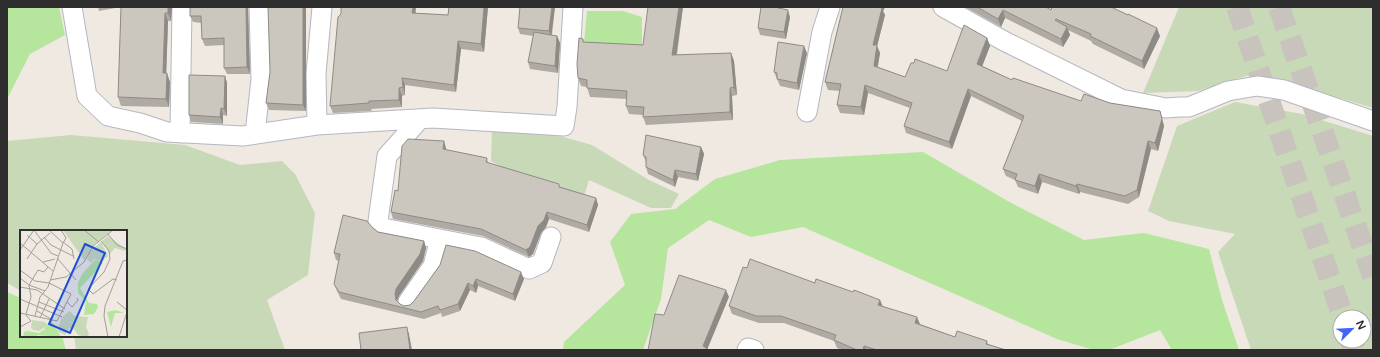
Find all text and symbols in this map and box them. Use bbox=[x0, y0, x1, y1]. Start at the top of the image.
inset map bbox=[20, 230, 127, 337]
north arrow bbox=[1332, 309, 1372, 349]
text: N bbox=[1353, 318, 1368, 332]

